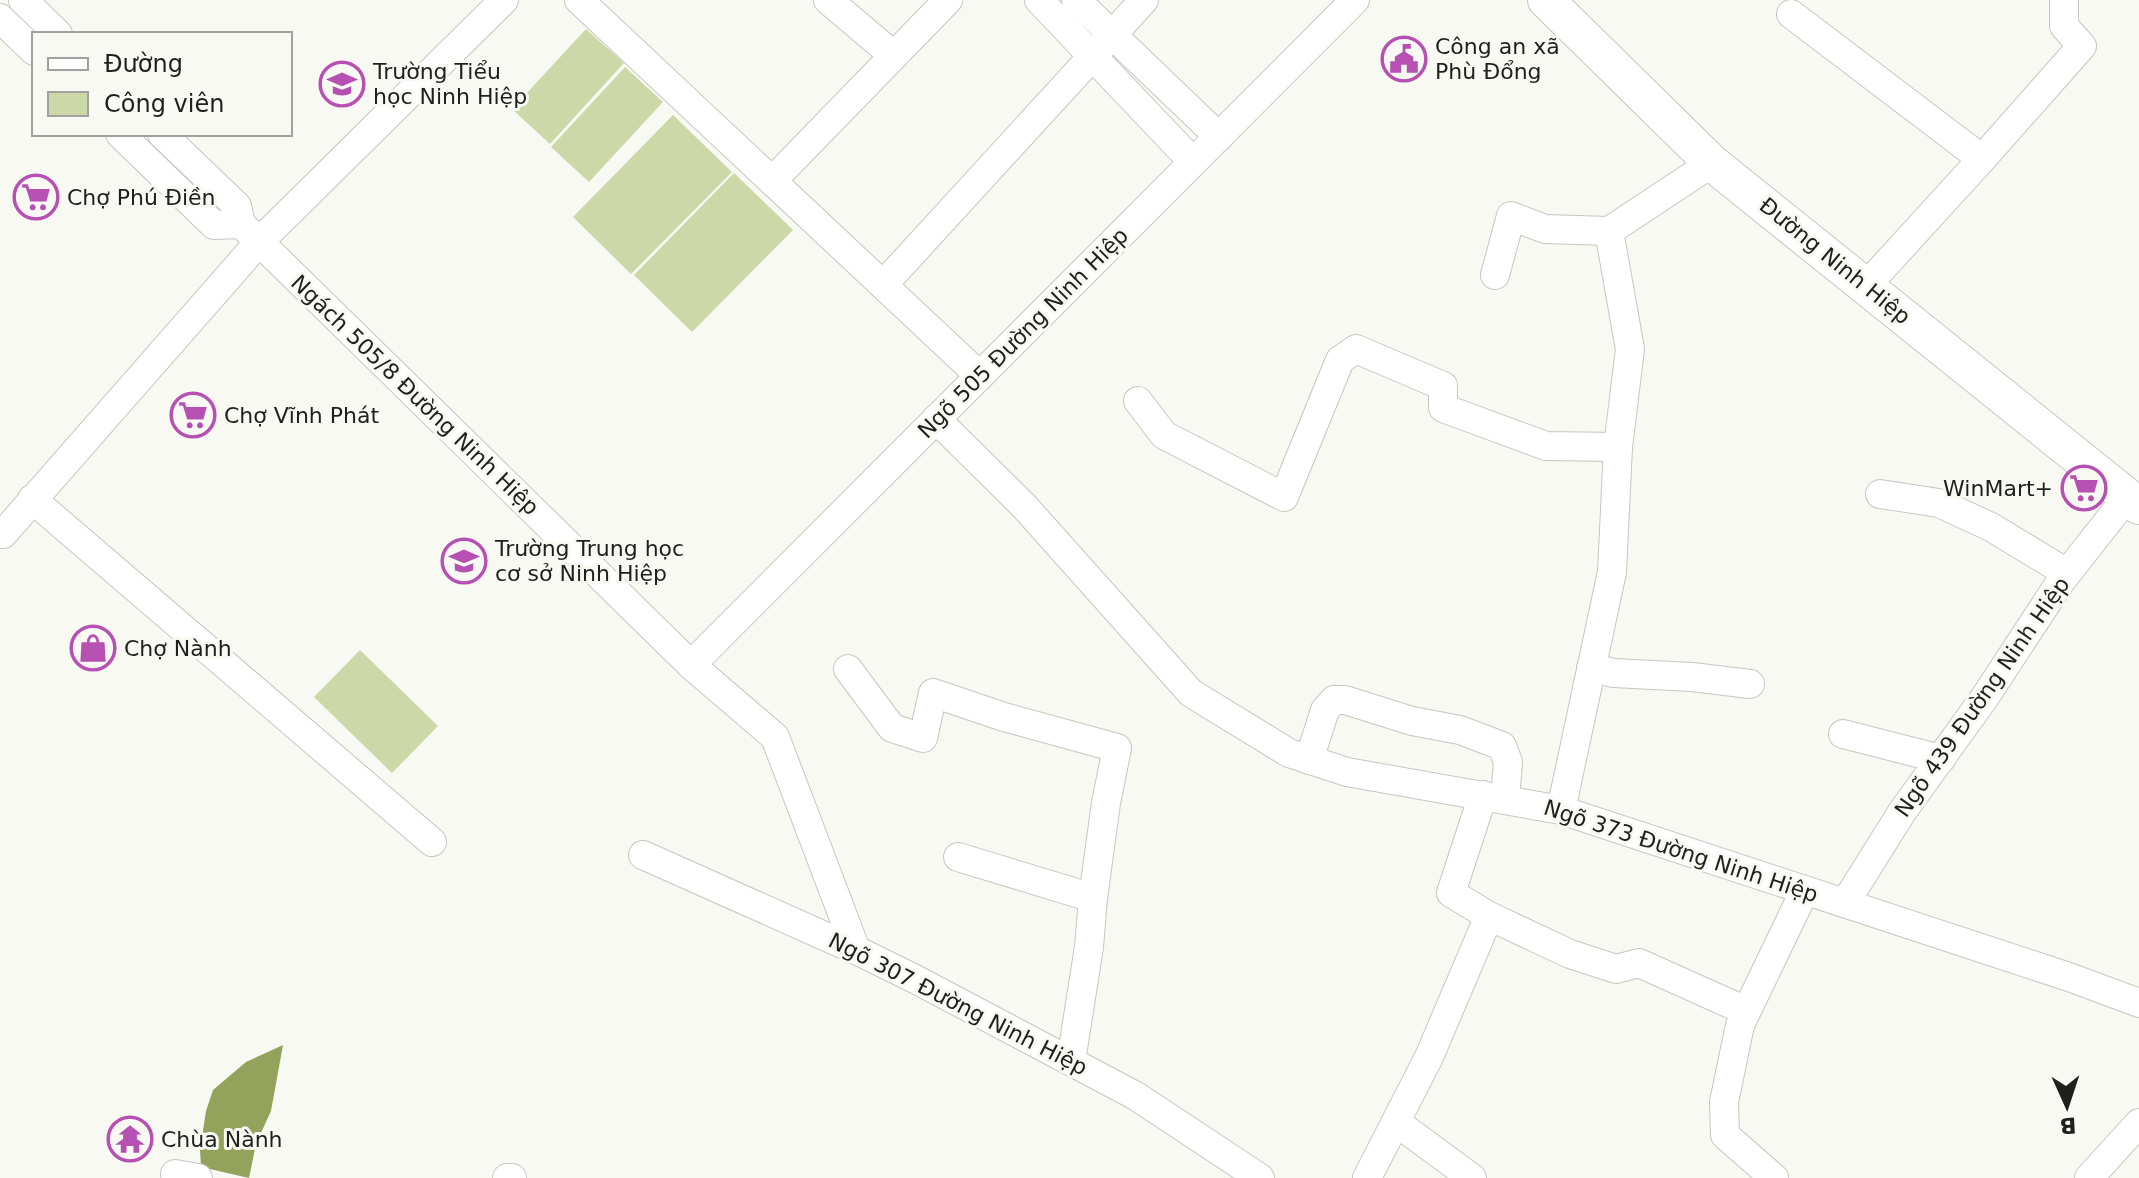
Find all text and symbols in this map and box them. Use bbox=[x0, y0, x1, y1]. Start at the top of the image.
legend bbox=[32, 32, 292, 136]
place label: Công an xã Phù Đổng bbox=[1435, 34, 1560, 84]
public building icon: Công an xã Phù Đổng bbox=[1380, 35, 1428, 83]
text: Đường bbox=[104, 50, 183, 78]
place label: Trường Tiểu học Ninh Hiệp bbox=[372, 59, 527, 109]
school or university icon: Trường Tiểu học Ninh Hiệp bbox=[318, 60, 366, 108]
text: Công viên bbox=[104, 90, 224, 118]
supermarket icon: Chợ Phú Điền bbox=[12, 173, 60, 221]
place label: Chợ Phú Điền bbox=[67, 185, 216, 210]
street label: Đường Ninh Hiệp bbox=[1754, 192, 1916, 330]
street label: Ngõ 505 Đường Ninh Hiệp bbox=[913, 223, 1133, 443]
street label: Ngách 505/8 Đường Ninh Hiệp bbox=[286, 270, 544, 520]
supermarket icon: Chợ Vĩnh Phát bbox=[169, 391, 217, 439]
place label: Chợ Vĩnh Phát bbox=[224, 403, 379, 428]
supermarket icon: WinMart+ bbox=[2060, 464, 2108, 512]
place label: WinMart+ bbox=[1943, 476, 2053, 501]
place label: Trường Trung học cơ sở Ninh Hiệp bbox=[494, 536, 684, 586]
school or university icon: Trường Trung học cơ sở Ninh Hiệp bbox=[440, 537, 488, 585]
street label: Ngõ 439 Đường Ninh Hiệp bbox=[1890, 572, 2074, 822]
shop icon: Chợ Nành bbox=[69, 624, 117, 672]
place label: Chợ Nành bbox=[124, 636, 232, 661]
street label: Ngõ 373 Đường Ninh Hiệp bbox=[1541, 795, 1821, 907]
street label: Ngõ 307 Đường Ninh Hiệp bbox=[825, 928, 1091, 1080]
north arrow bbox=[2027, 1066, 2107, 1146]
text: B bbox=[2059, 1113, 2077, 1138]
temple icon: Chùa Nành bbox=[106, 1115, 154, 1163]
place label: Chùa Nành bbox=[161, 1127, 283, 1152]

